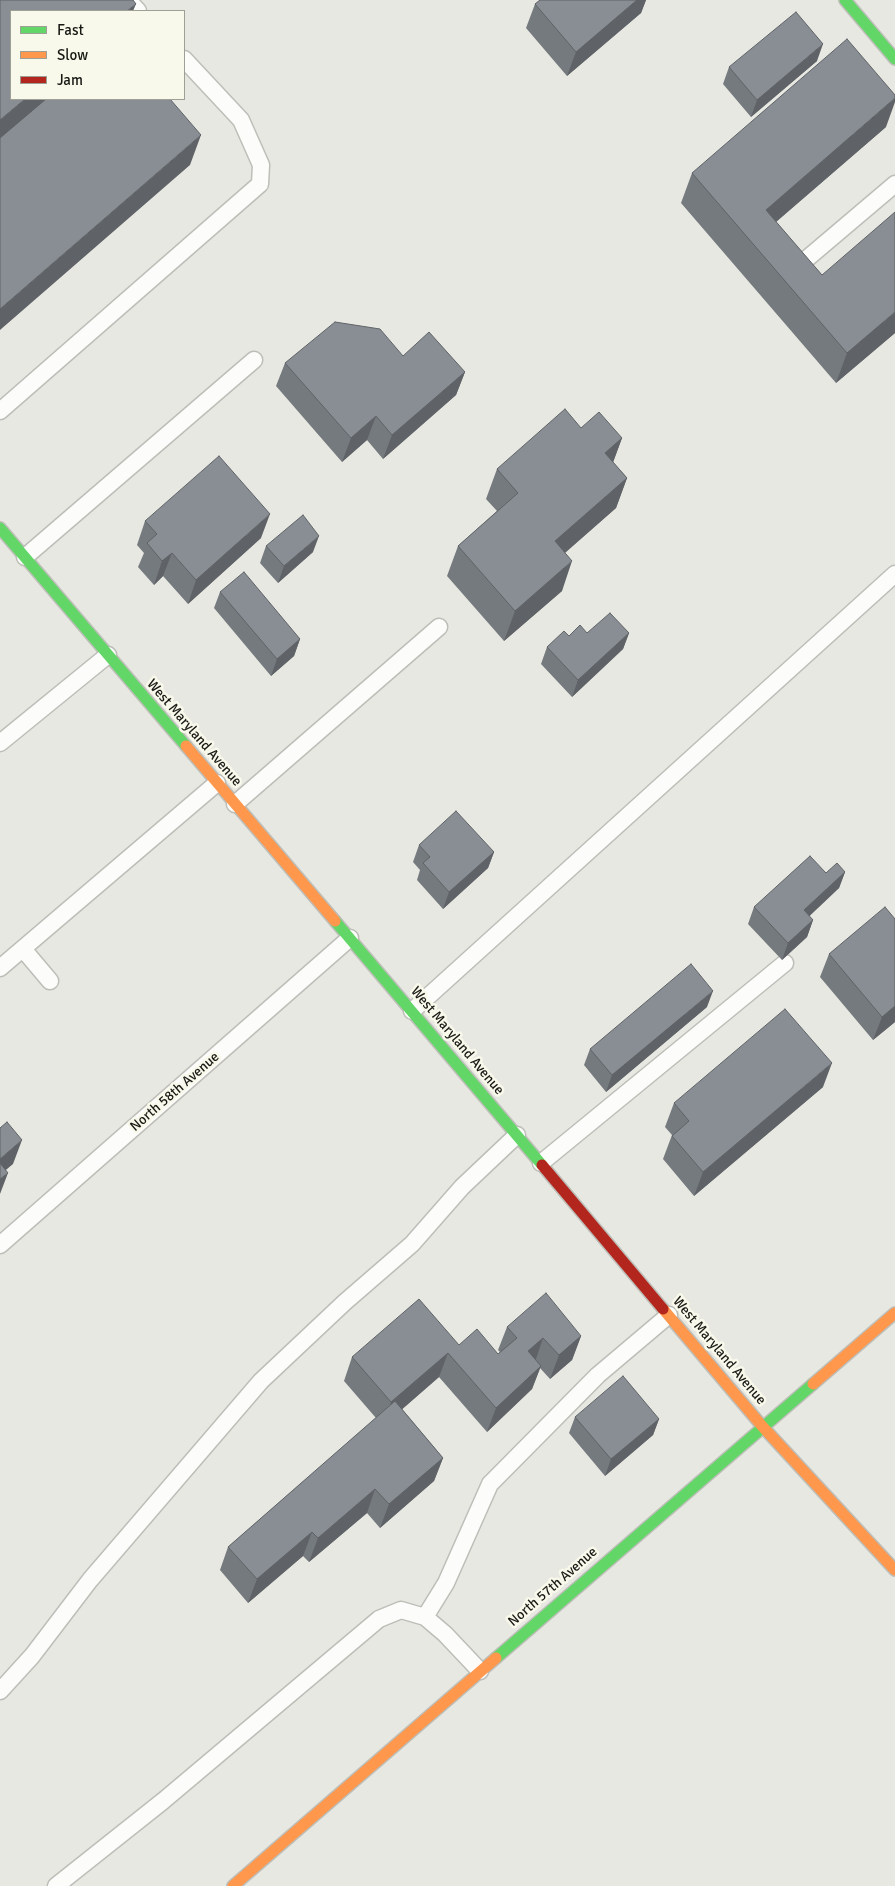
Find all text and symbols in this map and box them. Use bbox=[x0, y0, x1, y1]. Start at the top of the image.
legend bbox=[10, 10, 185, 100]
text: Fast bbox=[57, 21, 84, 39]
text: Slow bbox=[57, 46, 88, 64]
text: Jam bbox=[57, 71, 83, 89]
street label: West Maryland Avenue bbox=[143, 676, 245, 790]
street label: West Maryland Avenue bbox=[407, 983, 507, 1099]
street label: North 58th Avenue bbox=[127, 1049, 223, 1135]
street label: West Maryland Avenue bbox=[669, 1293, 769, 1409]
street label: North 57th Avenue bbox=[505, 1544, 601, 1630]

